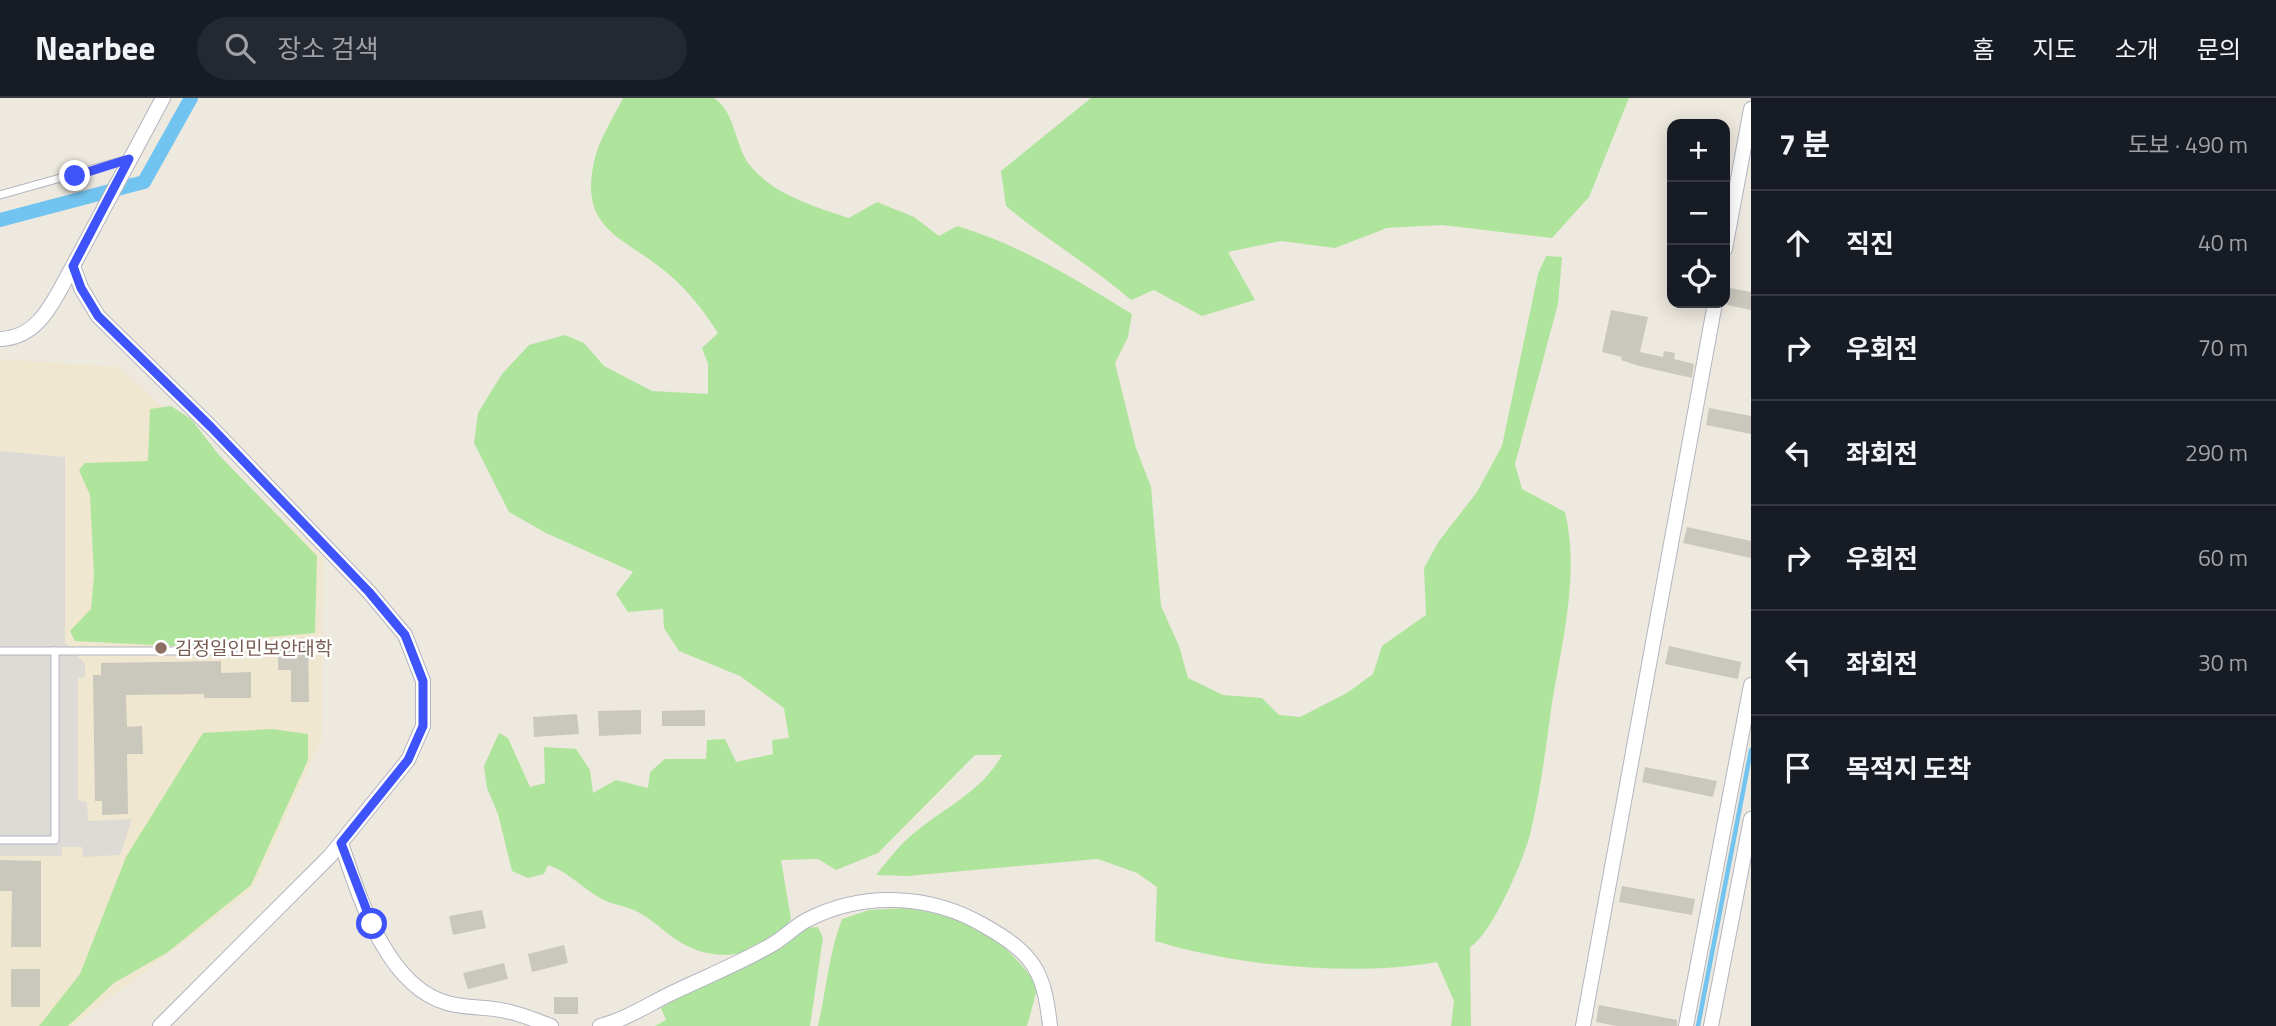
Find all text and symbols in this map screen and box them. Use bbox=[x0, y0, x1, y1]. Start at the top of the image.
search box bbox=[197, 17, 687, 80]
text: Nearbee bbox=[35, 23, 155, 73]
icon: search bbox=[221, 29, 259, 67]
text: 장소 검색 bbox=[277, 29, 379, 68]
text: 홈 bbox=[1972, 31, 1994, 67]
text: 지도 bbox=[2032, 31, 2077, 67]
text: 소개 bbox=[2115, 31, 2159, 67]
text: 문의 bbox=[2197, 31, 2241, 67]
map controls bbox=[1667, 119, 1730, 308]
button: + bbox=[1667, 119, 1730, 182]
text: 7 분 bbox=[1779, 121, 1830, 167]
text: 도보 · 490 m bbox=[2128, 127, 2248, 162]
route end bbox=[59, 160, 90, 191]
button: − bbox=[1667, 182, 1730, 245]
icon: ahead bbox=[1779, 224, 1817, 262]
text: 직진 bbox=[1846, 224, 1894, 263]
text: 40 m bbox=[2198, 225, 2248, 260]
button: locate bbox=[1667, 245, 1730, 308]
icon: right bbox=[1779, 329, 1817, 367]
text: 우회전 bbox=[1846, 329, 1918, 368]
text: 70 m bbox=[2198, 330, 2248, 365]
icon: left bbox=[1779, 434, 1817, 472]
text: 좌회전 bbox=[1846, 434, 1918, 473]
text: 290 m bbox=[2185, 435, 2248, 470]
icon: right bbox=[1779, 539, 1817, 577]
text: 우회전 bbox=[1846, 539, 1918, 578]
text: 60 m bbox=[2198, 540, 2248, 575]
place label: 김정일인민보안대학 bbox=[175, 633, 333, 662]
marker: 김정일인민보안대학 bbox=[153, 640, 169, 656]
icon: left bbox=[1779, 644, 1817, 682]
text: 좌회전 bbox=[1846, 644, 1918, 683]
text: 30 m bbox=[2198, 645, 2248, 680]
icon: arrive bbox=[1779, 749, 1817, 787]
text: 목적지 도착 bbox=[1846, 749, 1971, 788]
route start bbox=[356, 908, 387, 939]

